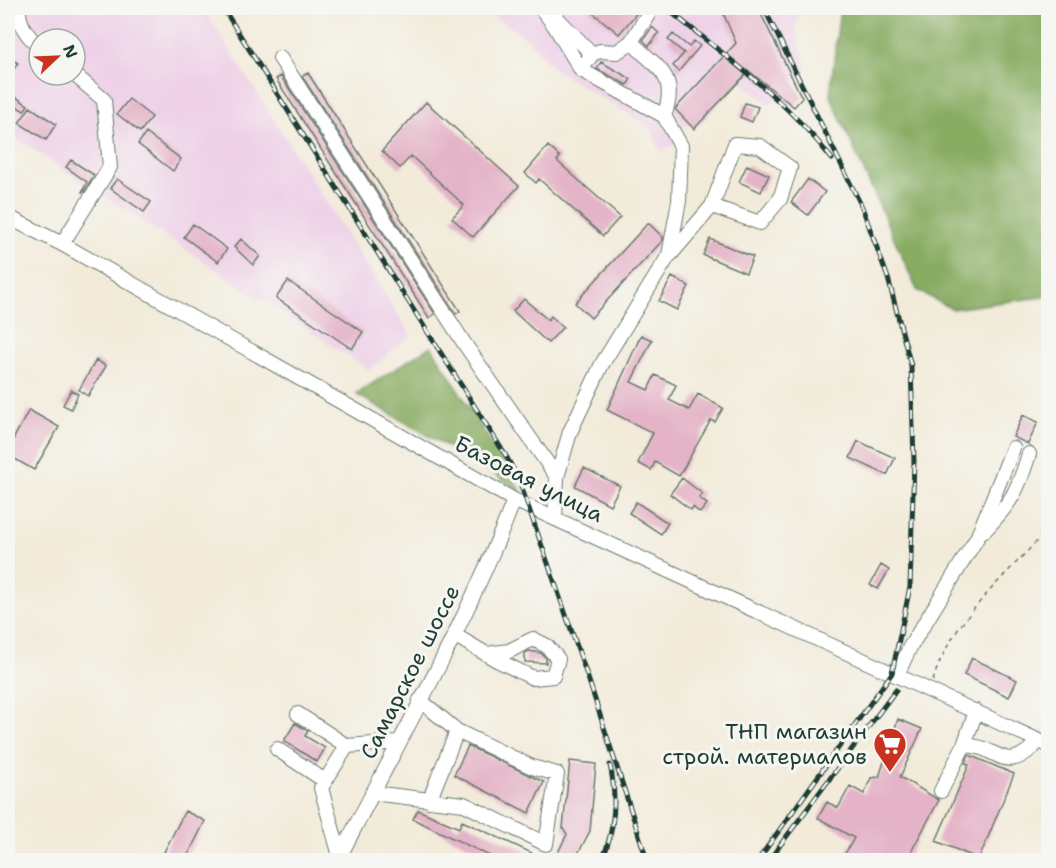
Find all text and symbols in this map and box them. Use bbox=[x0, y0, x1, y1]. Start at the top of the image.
north arrow bbox=[27, 27, 87, 87]
text: N bbox=[58, 41, 82, 61]
street label: Базовая улица bbox=[450, 429, 609, 529]
street label: Самарское шоссе bbox=[354, 580, 466, 764]
place label: ТНП магазин строй. материалов bbox=[662, 717, 867, 771]
supermarket icon: ТНП магазин строй. материалов bbox=[872, 726, 908, 773]

